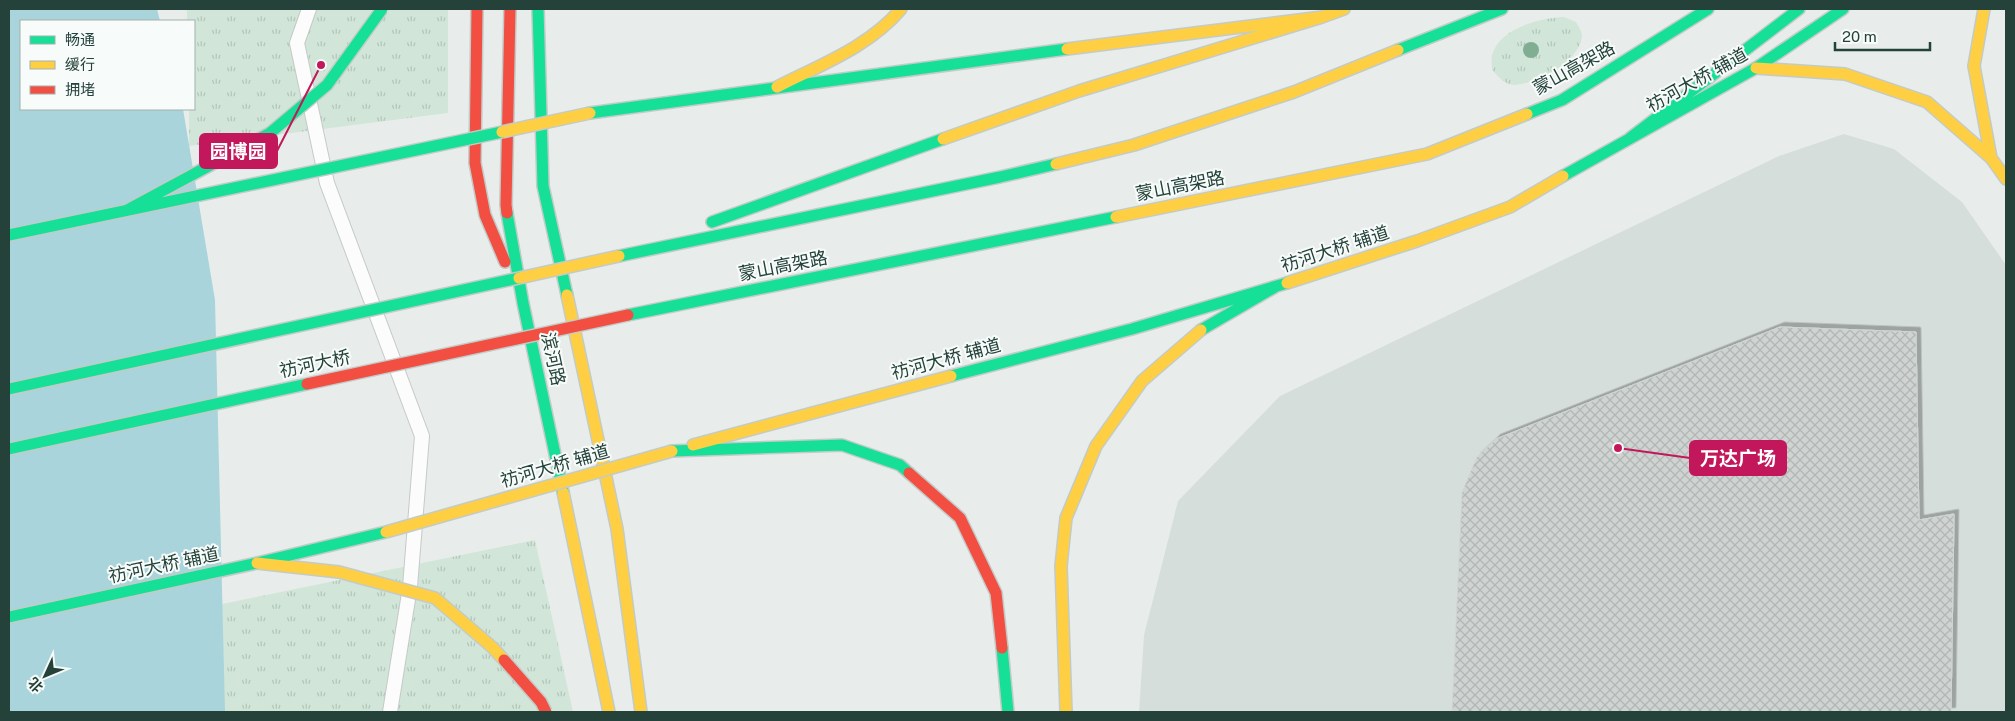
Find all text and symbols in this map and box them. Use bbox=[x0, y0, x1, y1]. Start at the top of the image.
legend bbox=[20, 20, 195, 110]
scale bar bbox=[1835, 20, 1930, 52]
text: 20 m bbox=[1842, 28, 1877, 45]
text: 畅通 bbox=[65, 31, 95, 48]
street label: 蒙山高架路 bbox=[1529, 37, 1618, 99]
street label: 祊河大桥 辅道 bbox=[1643, 43, 1751, 116]
text: 缓行 bbox=[65, 56, 95, 73]
text: 拥堵 bbox=[65, 81, 95, 98]
callout: 园博园 bbox=[200, 134, 277, 168]
text: 园博园 bbox=[209, 140, 267, 162]
street label: 蒙山高架路 bbox=[1134, 167, 1226, 204]
street label: 祊河大桥 辅道 bbox=[1278, 221, 1392, 276]
street label: 蒙山高架路 bbox=[737, 247, 829, 284]
street label: 滨河路 bbox=[538, 330, 569, 387]
street label: 祊河大桥 辅道 bbox=[889, 334, 1003, 383]
street label: 祊河大桥 bbox=[277, 346, 352, 381]
street label: 祊河大桥 辅道 bbox=[498, 440, 612, 491]
callout: 万达广场 bbox=[1690, 441, 1786, 475]
text: 万达广场 bbox=[1700, 447, 1776, 469]
street label: 祊河大桥 辅道 bbox=[107, 543, 221, 586]
north arrow bbox=[20, 651, 70, 701]
text: 北 bbox=[25, 674, 46, 696]

